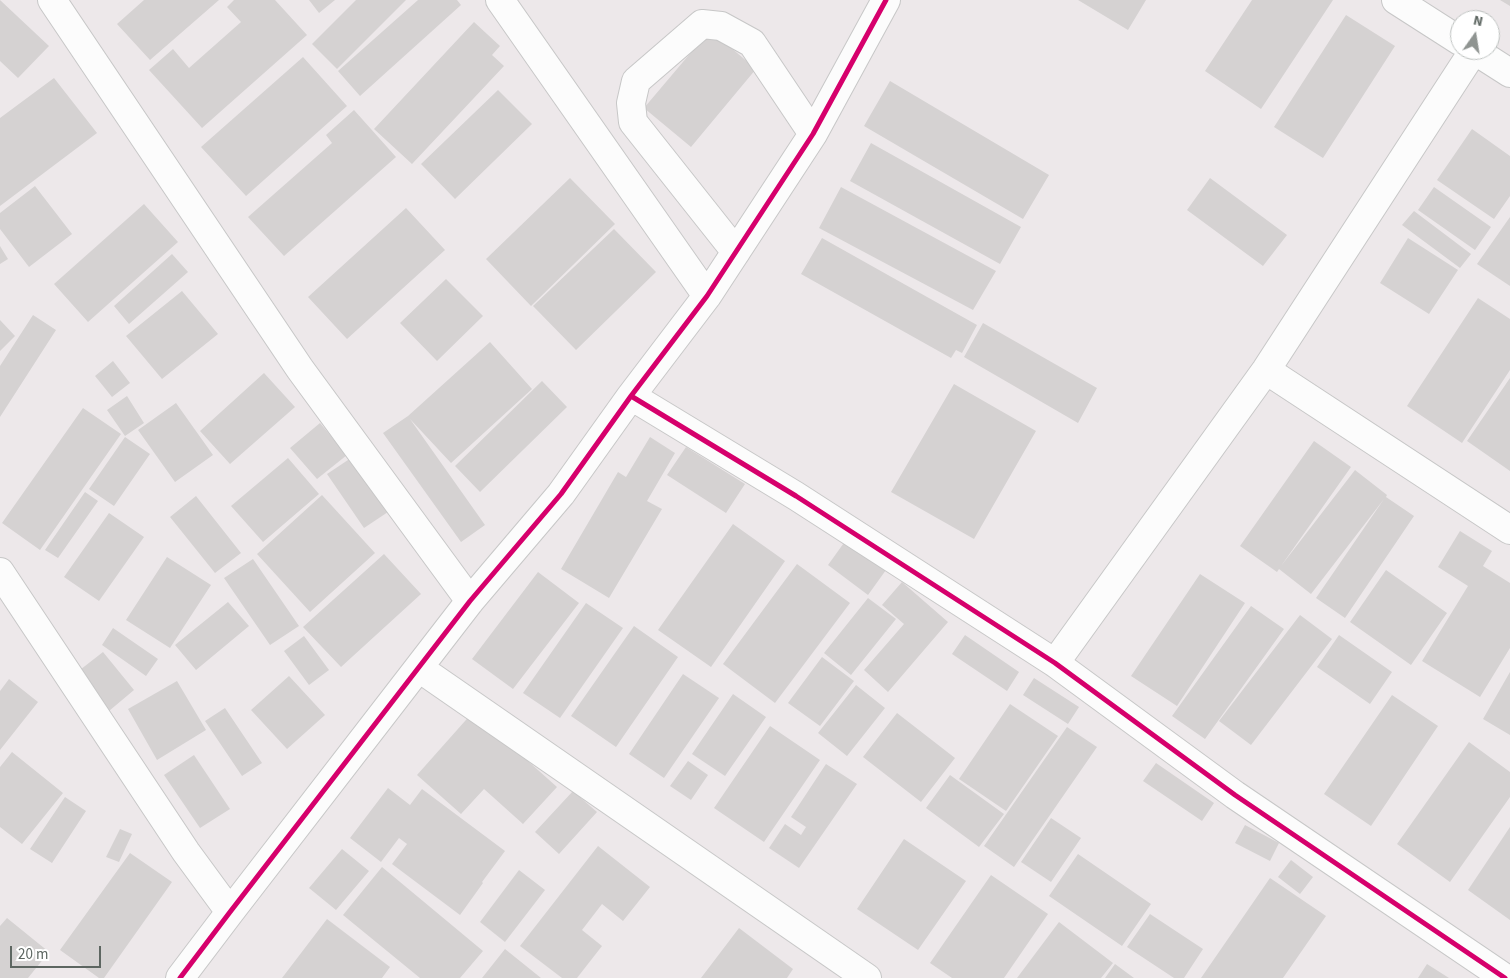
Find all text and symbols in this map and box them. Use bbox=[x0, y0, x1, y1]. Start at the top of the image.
north arrow bbox=[1450, 10, 1500, 60]
text: N bbox=[1471, 11, 1485, 32]
scale bar bbox=[12, 936, 104, 968]
text: 20 m bbox=[18, 944, 48, 965]

